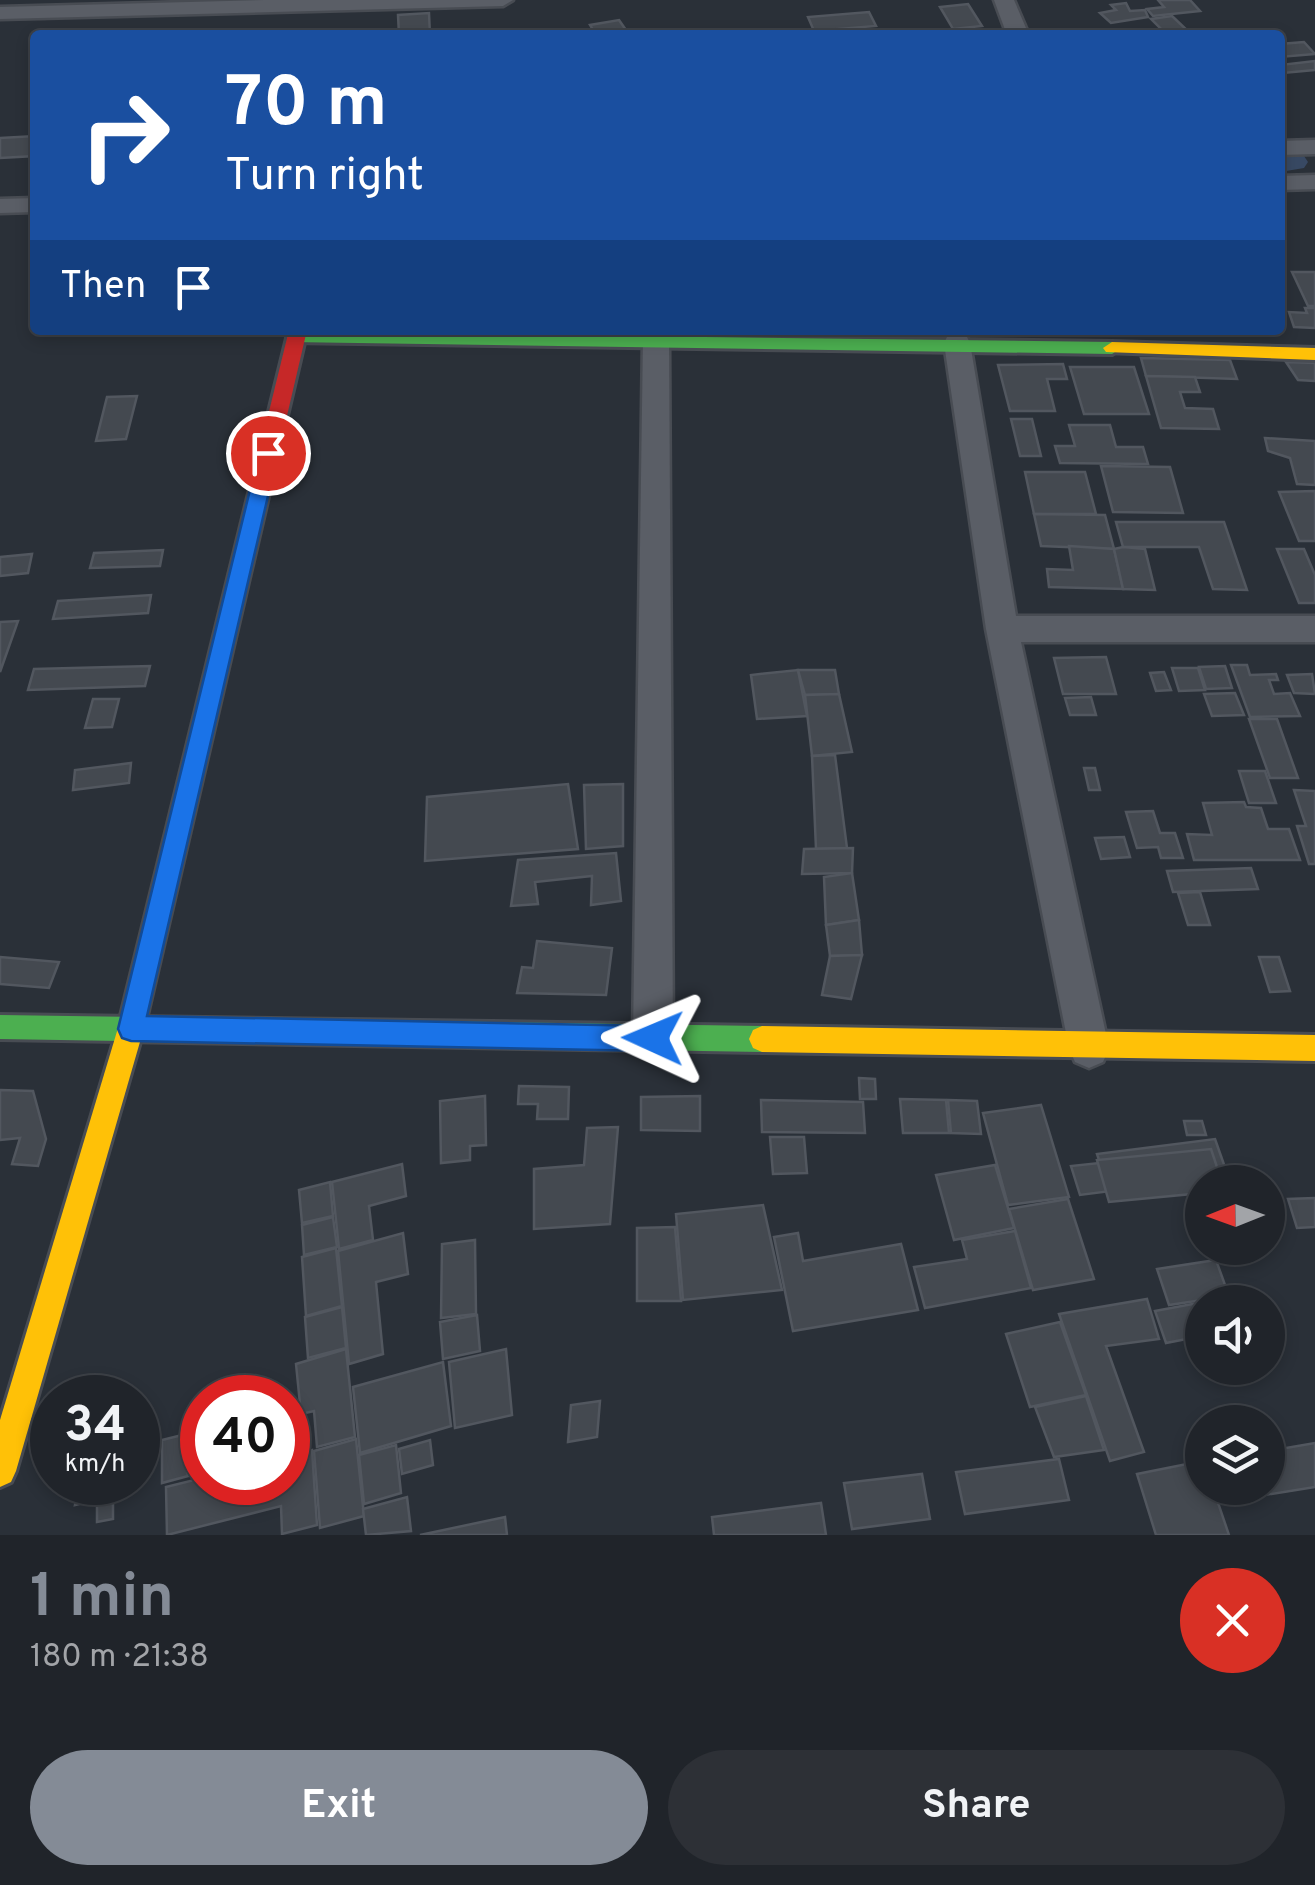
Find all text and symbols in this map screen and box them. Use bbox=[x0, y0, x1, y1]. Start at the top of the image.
text: 70 m bbox=[225, 62, 388, 151]
icon: right bbox=[60, 70, 190, 200]
text: Turn right bbox=[225, 149, 424, 206]
icon: arrive bbox=[166, 260, 221, 315]
text: Then bbox=[60, 263, 146, 312]
pin bbox=[226, 411, 311, 496]
icon: arrive bbox=[241, 426, 296, 481]
position arrow bbox=[601, 986, 705, 1090]
north arrow bbox=[1185, 1165, 1285, 1265]
map controls bbox=[1185, 1165, 1285, 1505]
button: sound bbox=[1185, 1285, 1285, 1385]
speed limit sign: 40 bbox=[180, 1375, 310, 1505]
text: 34 bbox=[64, 1396, 126, 1459]
button: layers bbox=[1185, 1405, 1285, 1505]
text: km/h bbox=[65, 1449, 125, 1481]
text: 1 min bbox=[30, 1562, 174, 1638]
button: close bbox=[1180, 1568, 1285, 1673]
text: 180 m · 21:38 bbox=[30, 1638, 209, 1678]
button: Exit bbox=[30, 1750, 648, 1865]
button: Share bbox=[668, 1750, 1285, 1865]

